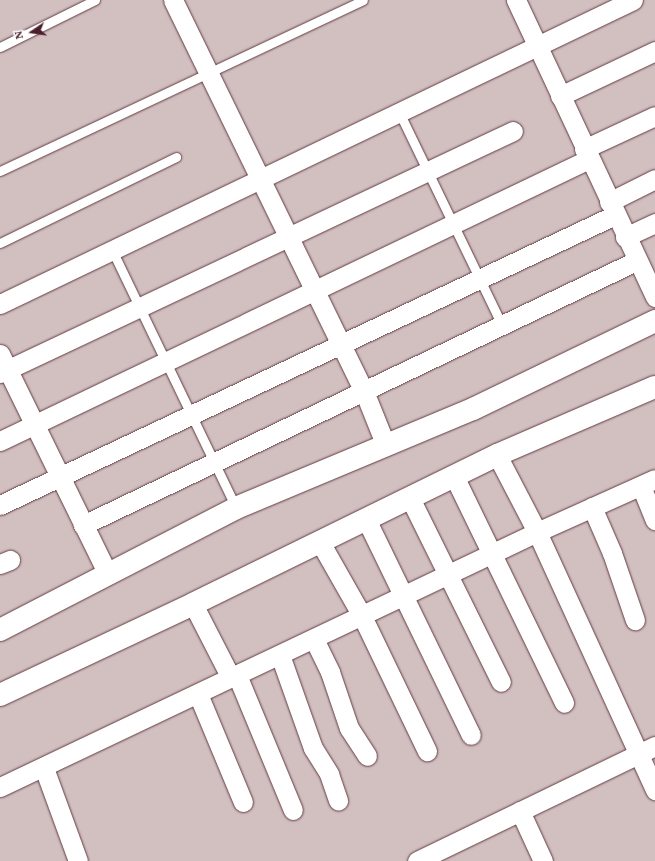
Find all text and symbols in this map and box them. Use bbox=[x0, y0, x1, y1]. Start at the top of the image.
north arrow bbox=[12, 12, 52, 52]
text: N bbox=[12, 29, 28, 40]

